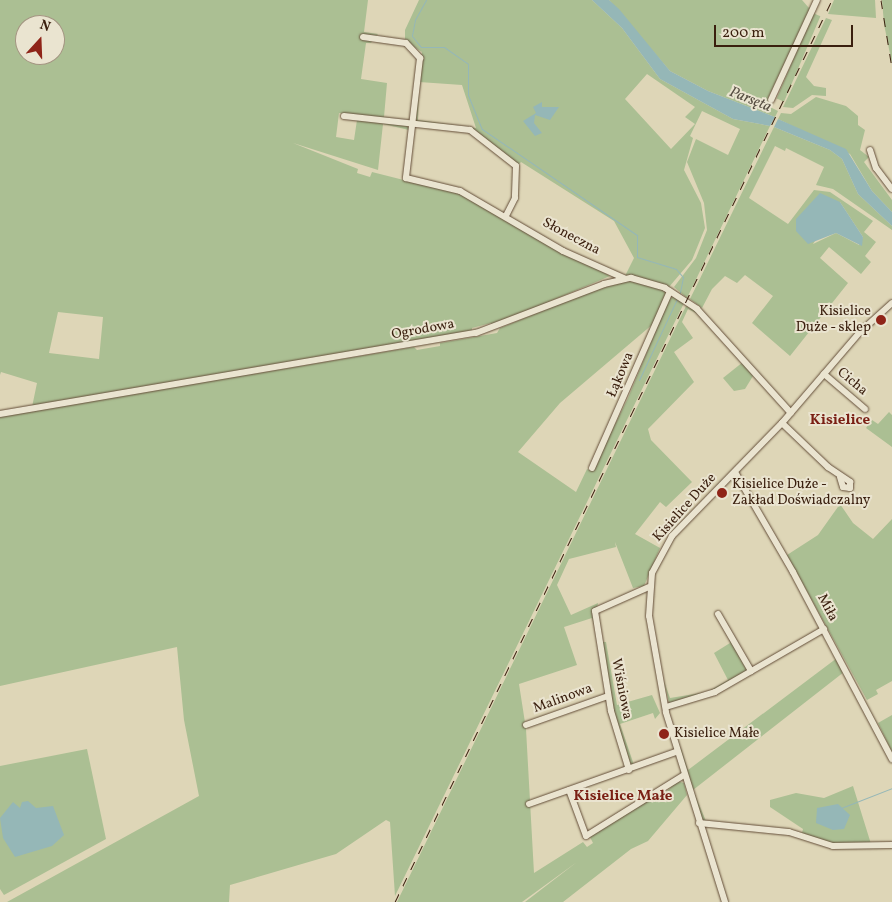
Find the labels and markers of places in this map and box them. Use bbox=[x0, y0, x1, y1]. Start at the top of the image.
place label: Kisielice Duże - sklep bbox=[795, 304, 871, 336]
marker: Kisielice Duże - sklep bbox=[875, 314, 887, 326]
place label: Kisielice Duże - Zakład Doświadczalny bbox=[732, 477, 870, 510]
marker: Kisielice Duże - Zakład Doświadczalny bbox=[716, 487, 728, 499]
place label: Kisielice Małe bbox=[674, 726, 759, 742]
marker: Kisielice Małe bbox=[658, 728, 670, 740]

